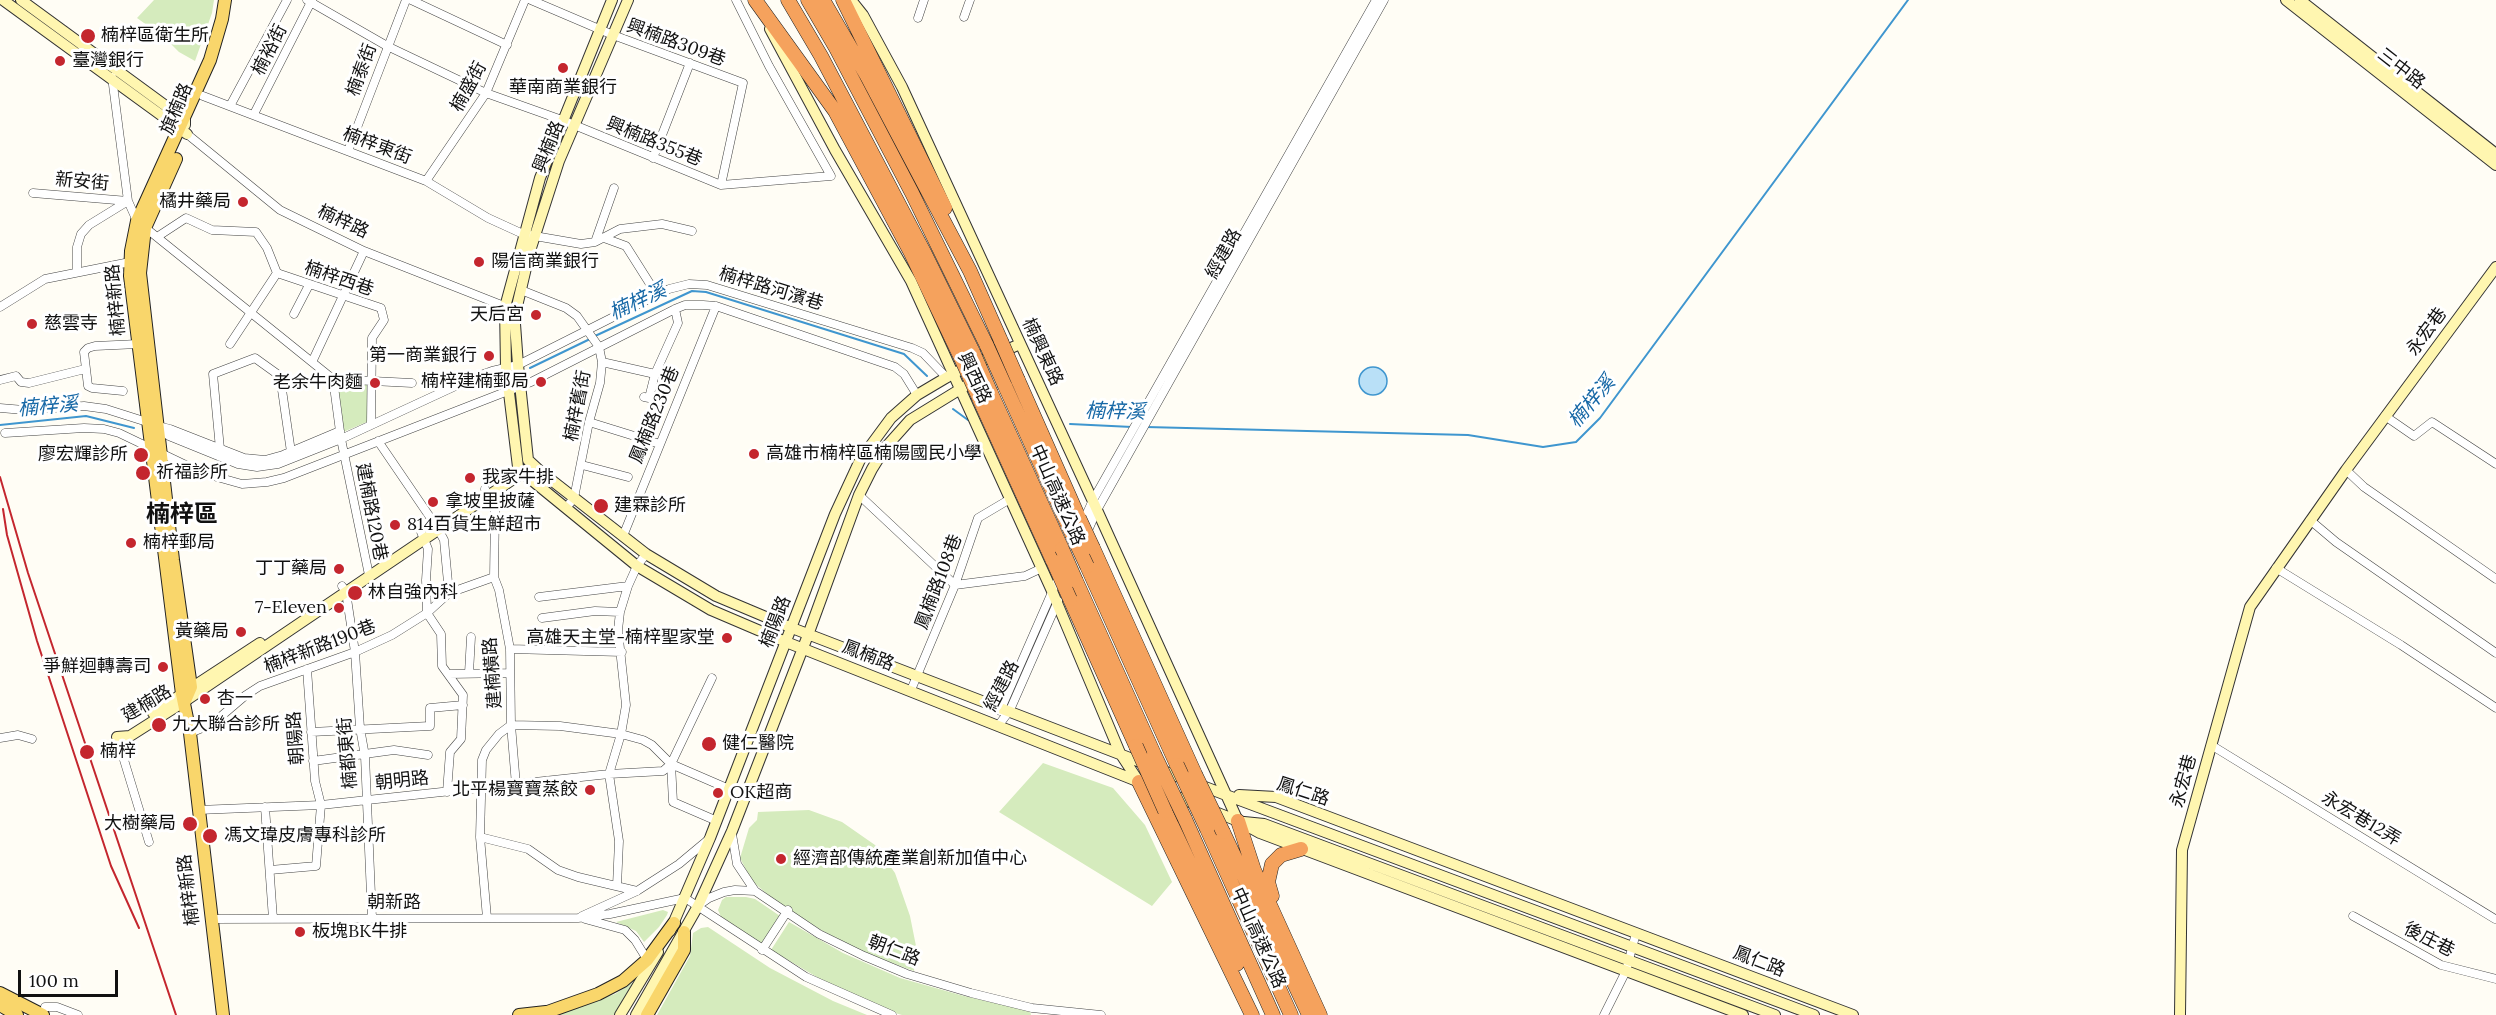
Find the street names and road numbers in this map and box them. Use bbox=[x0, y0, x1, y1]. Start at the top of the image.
street label: 興楠路309巷 bbox=[624, 15, 728, 71]
street label: 楠裕街 bbox=[248, 21, 292, 79]
street label: 楠泰街 bbox=[343, 41, 381, 99]
street label: 三中路 bbox=[2373, 44, 2429, 94]
street label: 楠盛街 bbox=[446, 58, 492, 116]
street label: 旗楠路 bbox=[157, 80, 197, 138]
street label: 興楠路355巷 bbox=[603, 113, 705, 171]
street label: 興楠路 bbox=[529, 118, 569, 176]
street label: 楠梓東街 bbox=[340, 123, 414, 169]
street label: 新安街 bbox=[54, 169, 110, 195]
street label: 楠梓路 bbox=[314, 201, 372, 243]
street label: 經建路 bbox=[1201, 225, 1247, 283]
street label: 楠梓西巷 bbox=[301, 257, 377, 301]
street label: 楠梓新路 bbox=[102, 263, 130, 337]
street label: 楠梓路河濱巷 bbox=[716, 263, 826, 315]
street label: 永宏巷 bbox=[2402, 304, 2452, 360]
street label: 楠興東路 bbox=[1017, 315, 1067, 389]
street label: 興西路 bbox=[953, 349, 995, 407]
street label: 鳳楠路230巷 bbox=[626, 363, 684, 467]
street label: 楠梓舊街 bbox=[561, 369, 595, 443]
street label: 中山高速公路 bbox=[1025, 441, 1089, 549]
street label: 建楠路120巷 bbox=[351, 461, 391, 563]
street label: 鳳楠路108巷 bbox=[911, 532, 967, 632]
street label: 楠陽路 bbox=[756, 593, 796, 651]
street label: 楠梓新路190巷 bbox=[261, 616, 379, 678]
street label: 建楠橫路 bbox=[480, 636, 506, 710]
street label: 鳳楠路 bbox=[839, 636, 897, 676]
street label: 經建路 bbox=[980, 657, 1024, 715]
street label: 建楠路 bbox=[118, 681, 176, 727]
street label: 朝陽路 bbox=[283, 710, 309, 766]
street label: 楠都東街 bbox=[334, 716, 362, 790]
street label: 永宏巷 bbox=[2167, 752, 2201, 810]
street label: 朝明路 bbox=[374, 767, 430, 795]
street label: 鳳仁路 bbox=[1274, 773, 1332, 811]
street label: 永宏巷12弄 bbox=[2318, 787, 2404, 851]
street label: 楠梓新路 bbox=[174, 853, 204, 927]
street label: 中山高速公路 bbox=[1226, 884, 1290, 992]
street label: 朝新路 bbox=[367, 892, 421, 914]
street label: 後庄巷 bbox=[2400, 918, 2458, 962]
street label: 朝仁路 bbox=[865, 931, 923, 971]
street label: 鳳仁路 bbox=[1730, 942, 1788, 982]

